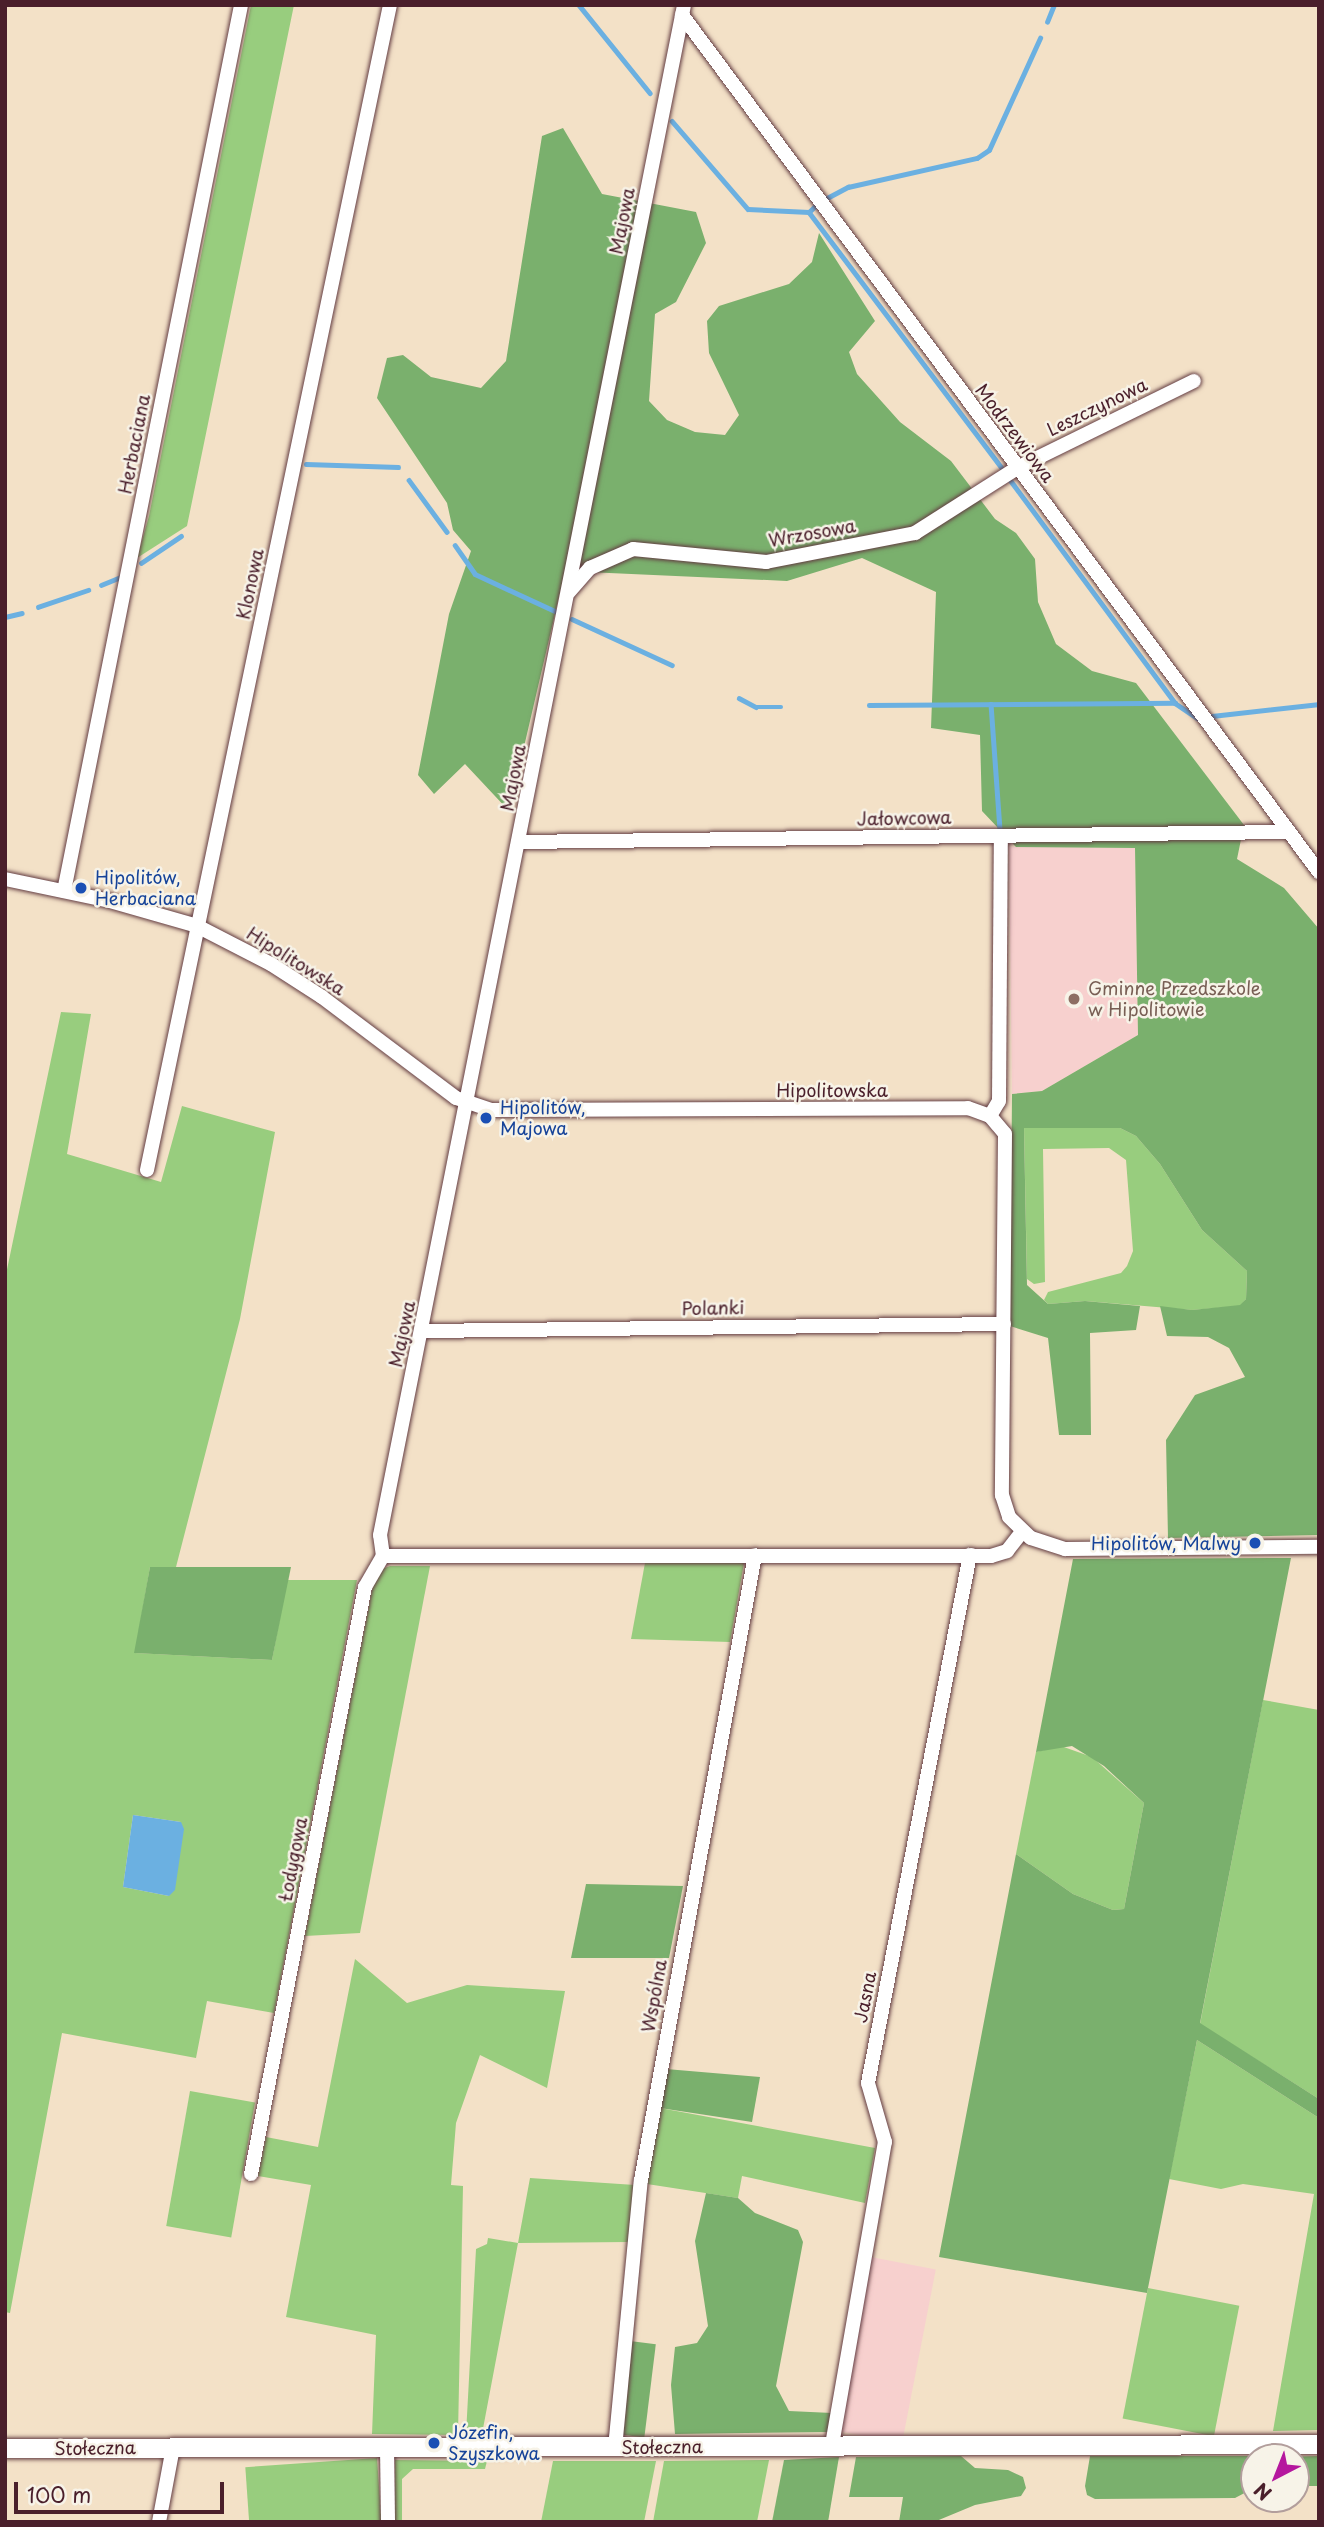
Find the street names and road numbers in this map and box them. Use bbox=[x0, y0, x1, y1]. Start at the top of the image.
street label: Majowa bbox=[605, 186, 639, 256]
street label: Leszczynowa bbox=[1043, 373, 1151, 441]
street label: Modrzewiowa bbox=[971, 379, 1059, 487]
street label: Herbaciana bbox=[114, 392, 154, 496]
street label: Wrzosowa bbox=[767, 515, 857, 551]
street label: Klonowa bbox=[232, 547, 268, 621]
street label: Majowa bbox=[496, 743, 530, 813]
street label: Jałowcowa bbox=[856, 806, 952, 830]
street label: Hipolitowska bbox=[243, 922, 349, 1000]
street label: Hipolitowska bbox=[776, 1079, 888, 1101]
street label: Polanki bbox=[681, 1297, 745, 1319]
street label: Majowa bbox=[384, 1299, 420, 1369]
street label: Łodygowa bbox=[274, 1815, 312, 1903]
street label: Wspólna bbox=[637, 1958, 671, 2034]
street label: Jasna bbox=[849, 1970, 881, 2024]
street label: Stołeczna bbox=[621, 2435, 703, 2459]
street label: Stołeczna bbox=[54, 2436, 136, 2460]

